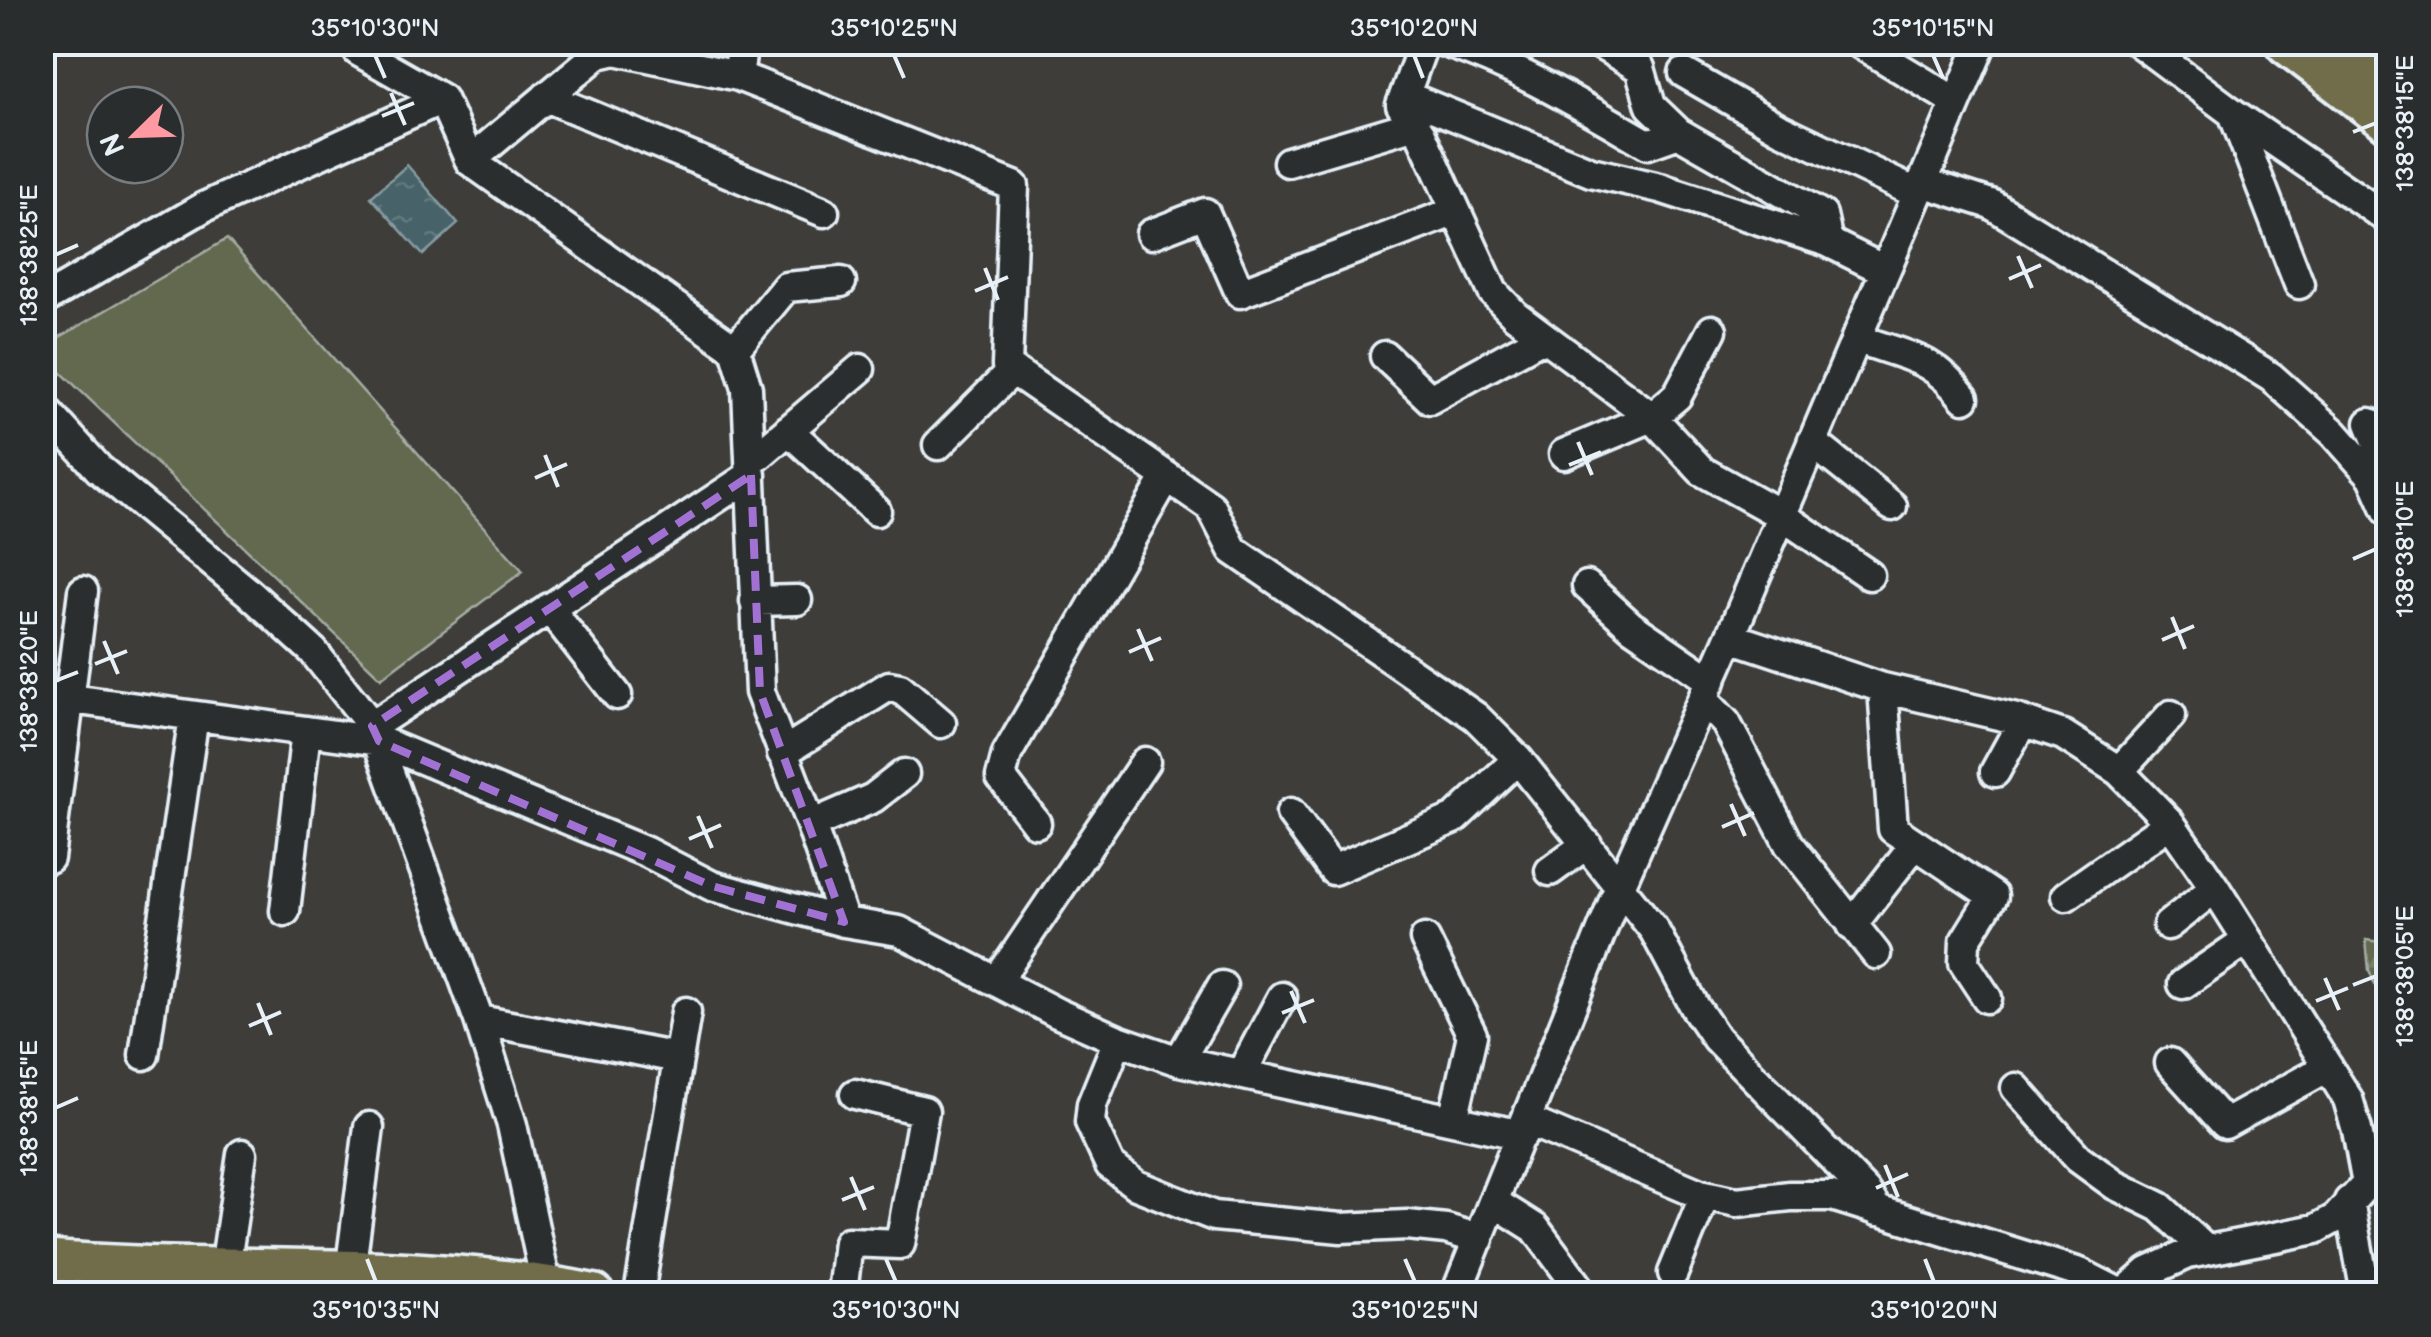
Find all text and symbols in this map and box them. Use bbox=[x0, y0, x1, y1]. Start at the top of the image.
text: 35°10'30"N bbox=[310, 13, 440, 44]
text: 35°10'25"N bbox=[830, 13, 958, 44]
text: 35°10'20"N bbox=[1350, 13, 1478, 44]
text: 35°10'15"N bbox=[1871, 13, 1995, 44]
text: 138°38'15"E bbox=[2390, 55, 2421, 191]
north arrow bbox=[85, 85, 185, 185]
text: N bbox=[94, 128, 133, 160]
text: 138°38'25"E bbox=[14, 184, 45, 326]
text: 138°38'10"E bbox=[2390, 481, 2421, 617]
text: 138°38'20"E bbox=[14, 610, 45, 752]
text: 138°38'05"E bbox=[2390, 905, 2421, 1047]
text: 138°38'15"E bbox=[14, 1040, 45, 1176]
text: 35°10'35"N bbox=[312, 1295, 440, 1326]
text: 35°10'30"N bbox=[831, 1295, 961, 1326]
text: 35°10'25"N bbox=[1351, 1295, 1479, 1326]
text: 35°10'20"N bbox=[1870, 1295, 1998, 1326]

